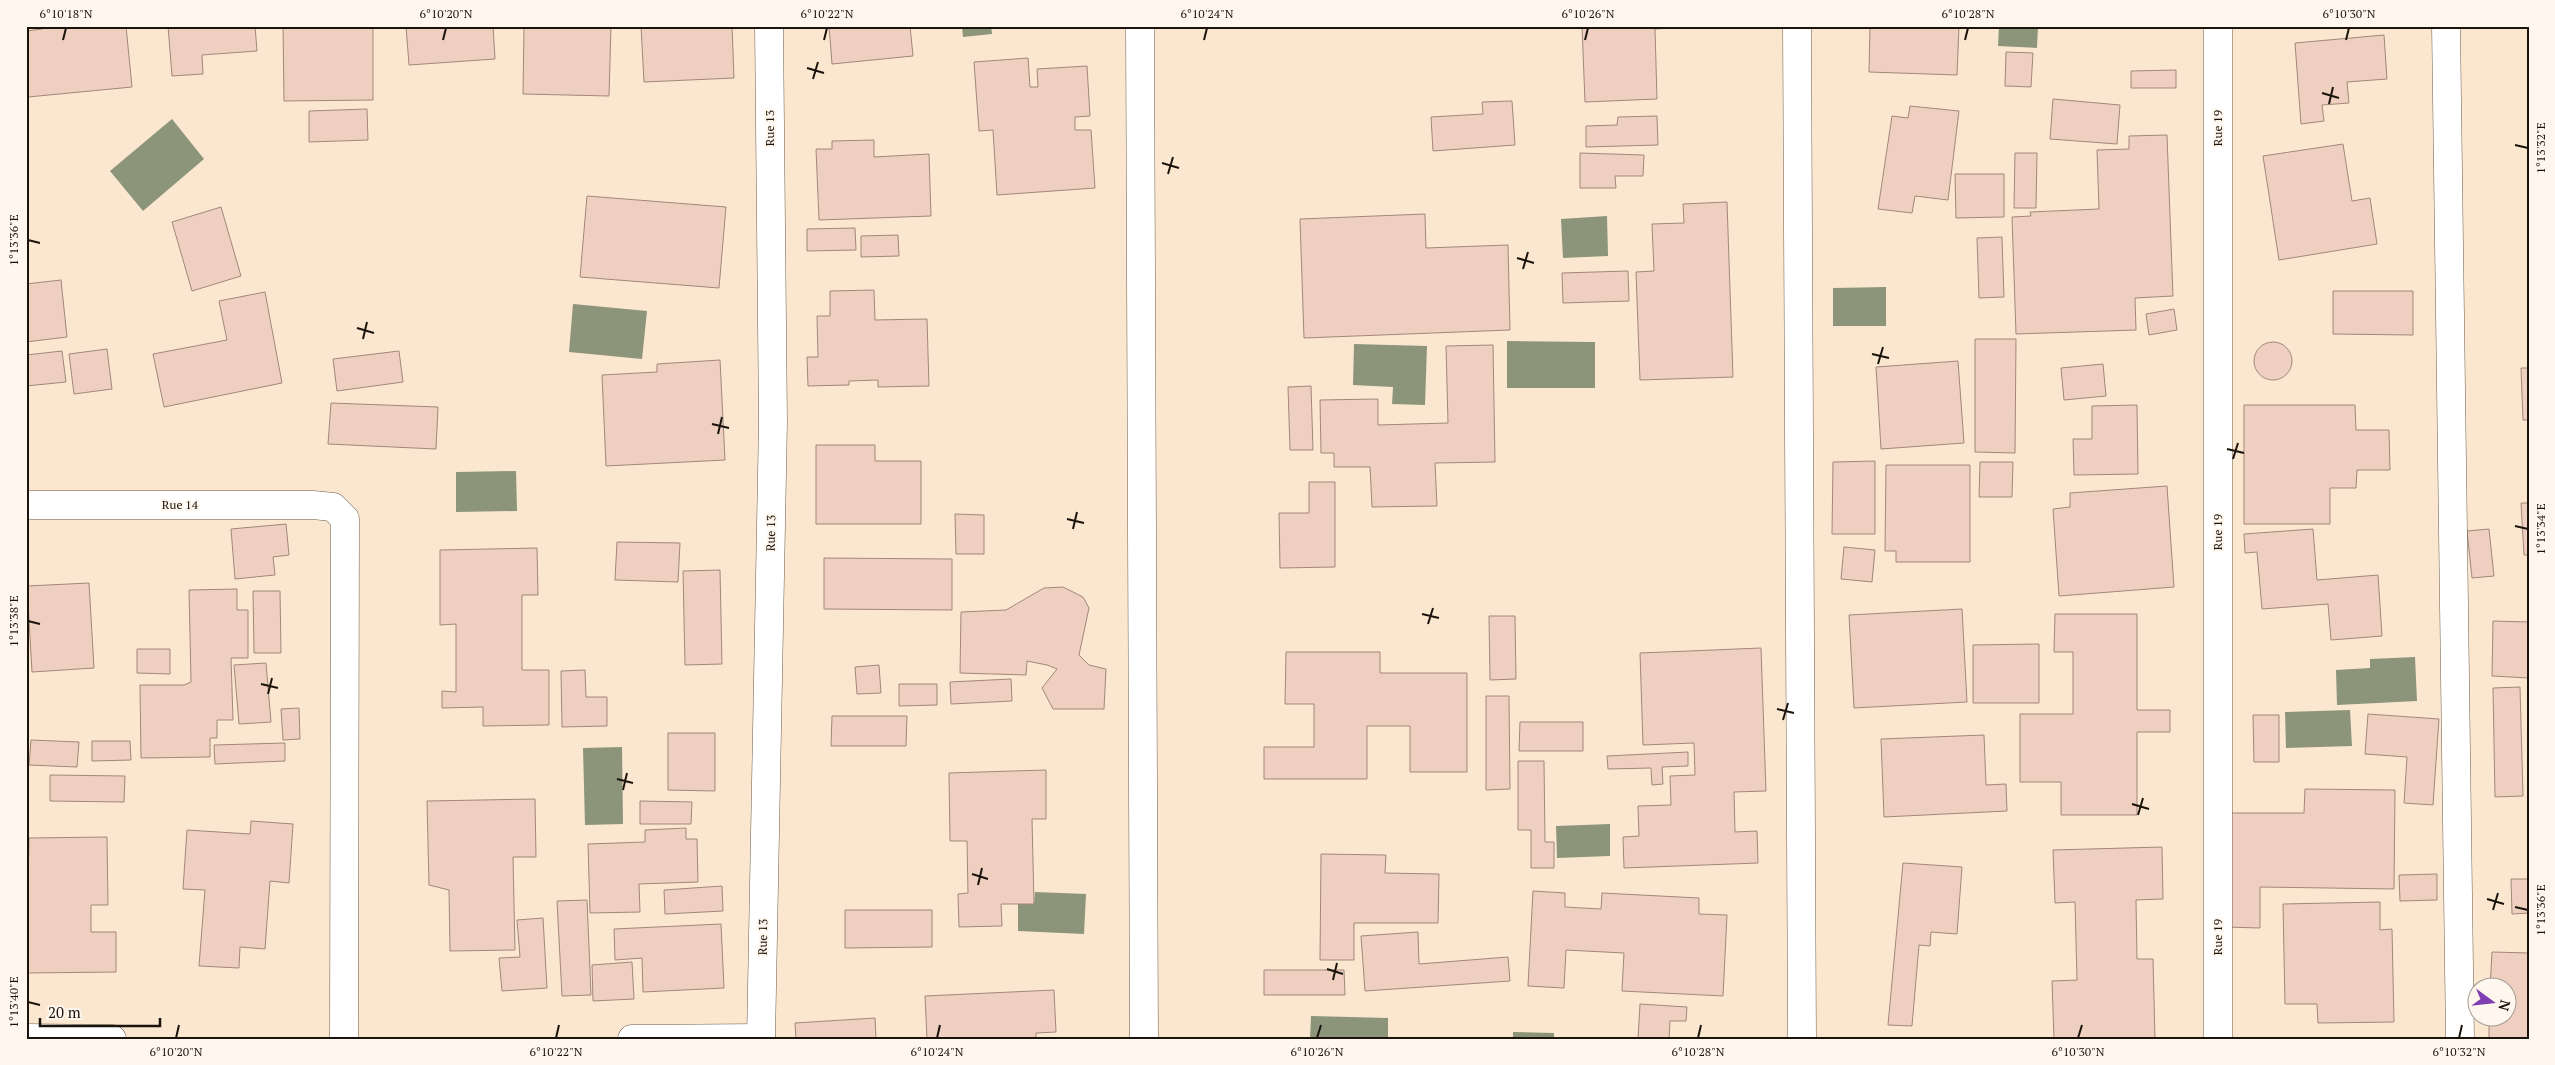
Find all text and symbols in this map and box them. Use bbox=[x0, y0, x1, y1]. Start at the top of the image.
text: 6°10'18"N bbox=[39, 6, 93, 21]
text: 6°10'20"N bbox=[419, 6, 473, 21]
text: 6°10'22"N bbox=[800, 6, 854, 21]
text: 6°10'24"N bbox=[1180, 6, 1234, 21]
text: 6°10'26"N bbox=[1561, 6, 1615, 21]
text: 6°10'28"N bbox=[1941, 6, 1995, 21]
text: 6°10'30"N bbox=[2322, 6, 2376, 21]
street label: Rue 13 bbox=[762, 110, 777, 146]
street label: Rue 19 bbox=[2210, 110, 2225, 146]
text: 1°13'32"E bbox=[2533, 122, 2548, 174]
text: 1°13'36"E bbox=[6, 214, 21, 266]
street label: Rue 14 bbox=[162, 497, 199, 512]
text: 1°13'34"E bbox=[2533, 503, 2548, 555]
street label: Rue 19 bbox=[2210, 514, 2225, 550]
street label: Rue 13 bbox=[763, 515, 778, 551]
text: 1°13'38"E bbox=[6, 595, 21, 647]
text: 1°13'36"E bbox=[2533, 884, 2548, 936]
street label: Rue 13 bbox=[755, 919, 770, 955]
street label: Rue 19 bbox=[2210, 919, 2225, 955]
text: 1°13'40"E bbox=[6, 976, 21, 1028]
north arrow bbox=[2468, 978, 2518, 1028]
scale bar bbox=[40, 995, 160, 1027]
text: N bbox=[2494, 998, 2516, 1013]
text: 20 m bbox=[48, 1002, 81, 1022]
text: 6°10'20"N bbox=[149, 1044, 203, 1059]
text: 6°10'22"N bbox=[529, 1044, 583, 1059]
text: 6°10'24"N bbox=[910, 1044, 964, 1059]
text: 6°10'26"N bbox=[1290, 1044, 1344, 1059]
text: 6°10'28"N bbox=[1671, 1044, 1725, 1059]
text: 6°10'30"N bbox=[2051, 1044, 2105, 1059]
text: 6°10'32"N bbox=[2432, 1044, 2486, 1059]

